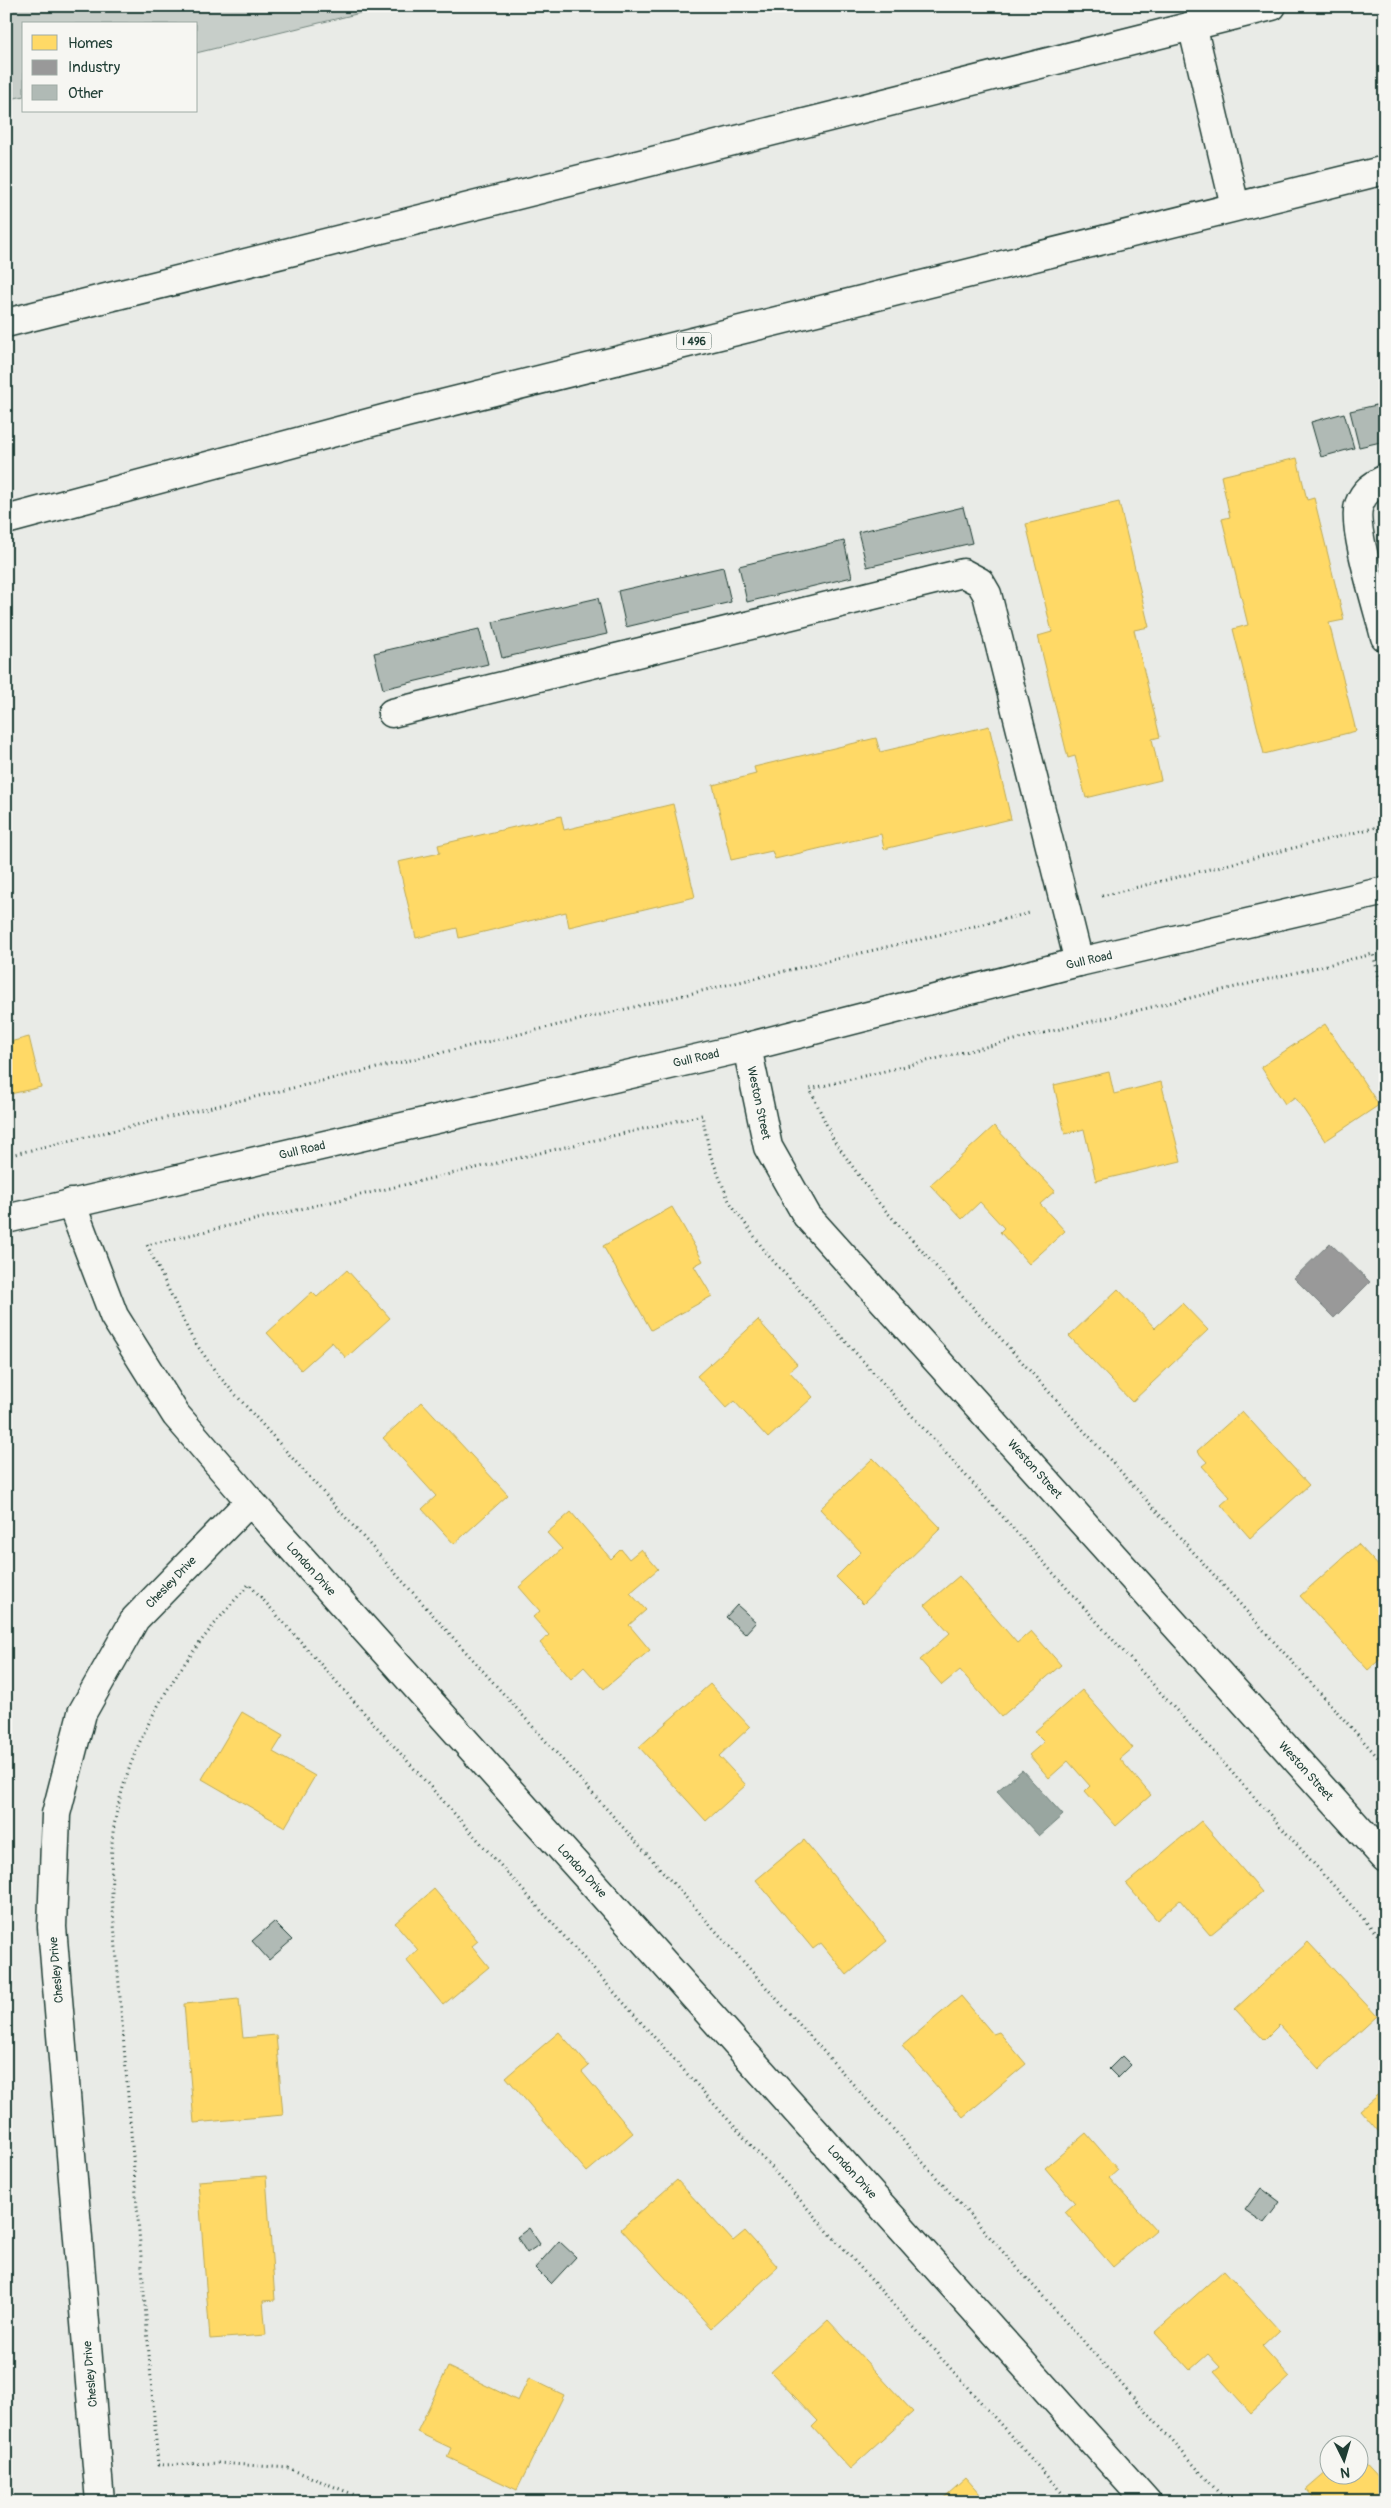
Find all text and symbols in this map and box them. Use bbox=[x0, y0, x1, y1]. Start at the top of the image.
legend bbox=[22, 22, 198, 112]
text: Homes bbox=[68, 34, 113, 53]
text: Industry bbox=[68, 58, 121, 77]
text: Other bbox=[68, 84, 104, 103]
road number: I 496 bbox=[676, 332, 712, 350]
street label: Gull Road bbox=[1064, 948, 1114, 973]
street label: Gull Road bbox=[671, 1046, 721, 1071]
street label: Weston Street bbox=[743, 1065, 774, 1141]
street label: Gull Road bbox=[277, 1138, 327, 1163]
street label: Weston Street bbox=[1004, 1437, 1065, 1502]
street label: London Drive bbox=[283, 1539, 339, 1599]
street label: Chesley Drive bbox=[143, 1553, 200, 1611]
street label: Weston Street bbox=[1275, 1739, 1336, 1804]
street label: London Drive bbox=[554, 1841, 610, 1901]
street label: Chesley Drive bbox=[46, 1936, 67, 2004]
street label: London Drive bbox=[824, 2142, 880, 2202]
street label: Chesley Drive bbox=[80, 2340, 101, 2408]
north arrow bbox=[1318, 2436, 1368, 2486]
text: N bbox=[1340, 2464, 1351, 2481]

